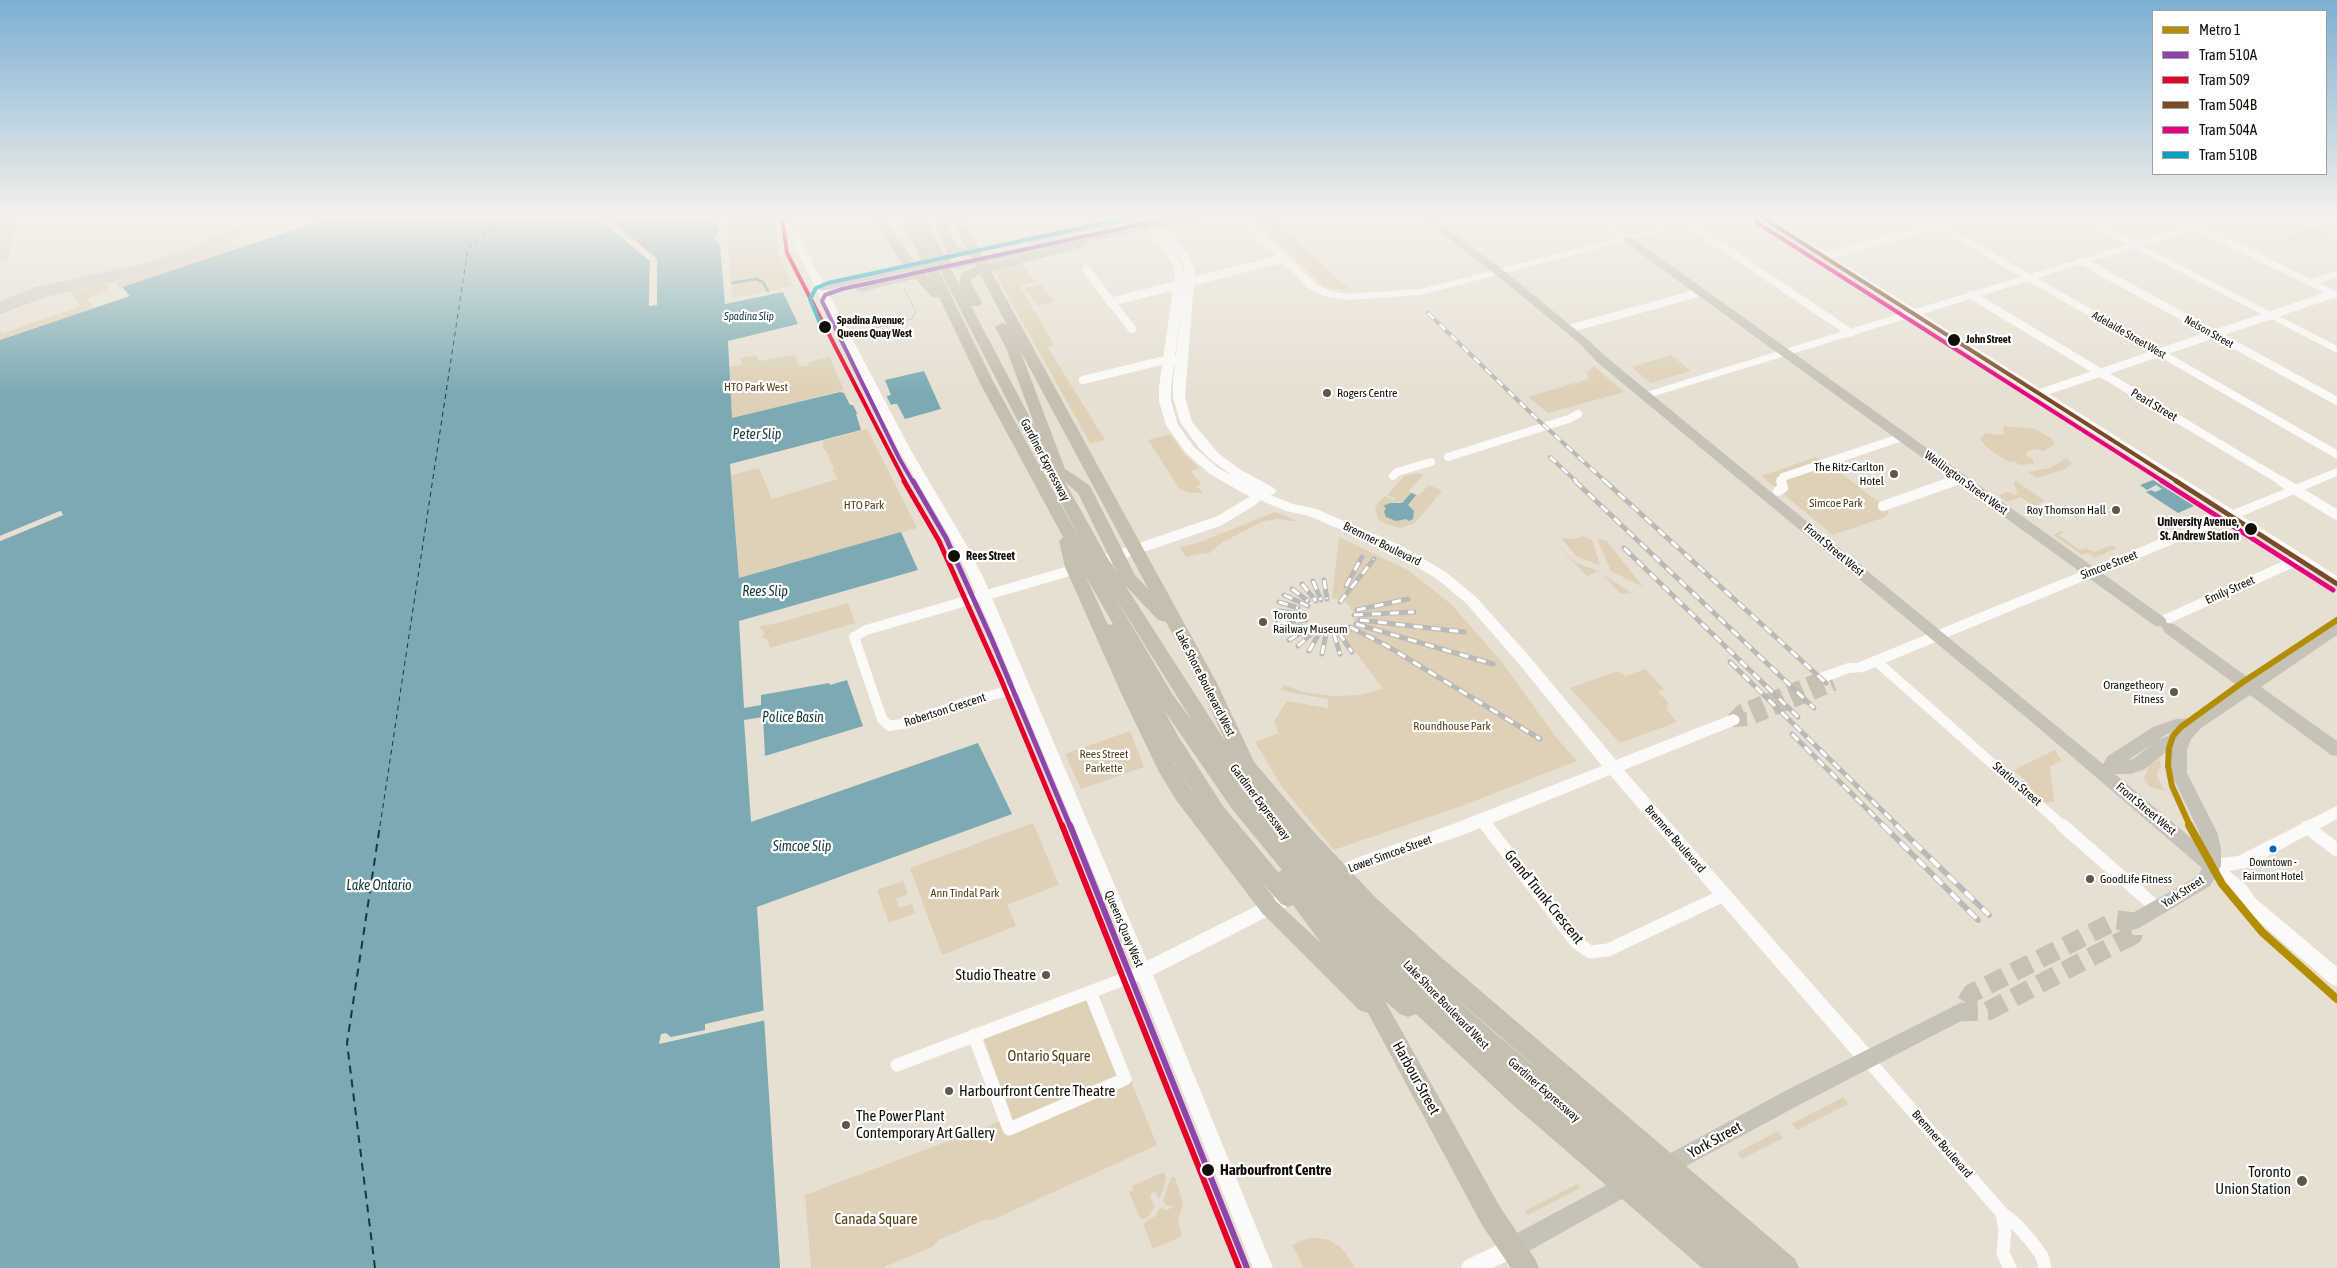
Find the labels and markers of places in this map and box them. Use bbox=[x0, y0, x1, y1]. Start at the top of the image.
place label: Spadina Avenue; Queens Quay West bbox=[837, 314, 912, 340]
marker: Spadina Avenue; Queens Quay West bbox=[817, 319, 833, 335]
marker: John Street bbox=[1946, 332, 1962, 348]
place label: John Street bbox=[1966, 333, 2011, 347]
place label: Rogers Centre bbox=[1337, 386, 1398, 400]
marker: Rogers Centre bbox=[1321, 387, 1333, 399]
place label: The Ritz-Carlton Hotel bbox=[1814, 460, 1884, 488]
marker: The Ritz-Carlton Hotel bbox=[1888, 468, 1900, 480]
place label: Roy Thomson Hall bbox=[2027, 503, 2106, 517]
marker: Roy Thomson Hall bbox=[2110, 504, 2122, 516]
place label: University Avenue, St. Andrew Station bbox=[2157, 515, 2239, 543]
marker: University Avenue, St. Andrew Station bbox=[2243, 521, 2259, 537]
marker: Rees Street bbox=[946, 548, 962, 564]
place label: Rees Street bbox=[966, 549, 1015, 563]
place label: Toronto Railway Museum bbox=[1273, 608, 1348, 636]
marker: Toronto Railway Museum bbox=[1257, 616, 1269, 628]
place label: Orangetheory Fitness bbox=[2103, 678, 2164, 706]
marker: Orangetheory Fitness bbox=[2168, 686, 2180, 698]
marker: Downtown - Fairmont Hotel bbox=[2268, 844, 2278, 854]
place label: Downtown - Fairmont Hotel bbox=[2243, 856, 2303, 882]
place label: GoodLife Fitness bbox=[2100, 872, 2172, 886]
marker: GoodLife Fitness bbox=[2084, 873, 2096, 885]
place label: Studio Theatre bbox=[956, 966, 1036, 984]
marker: Studio Theatre bbox=[1040, 969, 1052, 981]
place label: Harbourfront Centre Theatre bbox=[959, 1082, 1115, 1100]
marker: Harbourfront Centre Theatre bbox=[943, 1085, 955, 1097]
place label: The Power Plant Contemporary Art Gallery bbox=[856, 1107, 995, 1142]
marker: The Power Plant Contemporary Art Gallery bbox=[840, 1119, 852, 1131]
place label: Harbourfront Centre bbox=[1220, 1161, 1331, 1179]
marker: Harbourfront Centre bbox=[1200, 1162, 1216, 1178]
place label: Toronto Union Station bbox=[2215, 1163, 2291, 1198]
marker: Toronto Union Station bbox=[2295, 1174, 2309, 1188]

